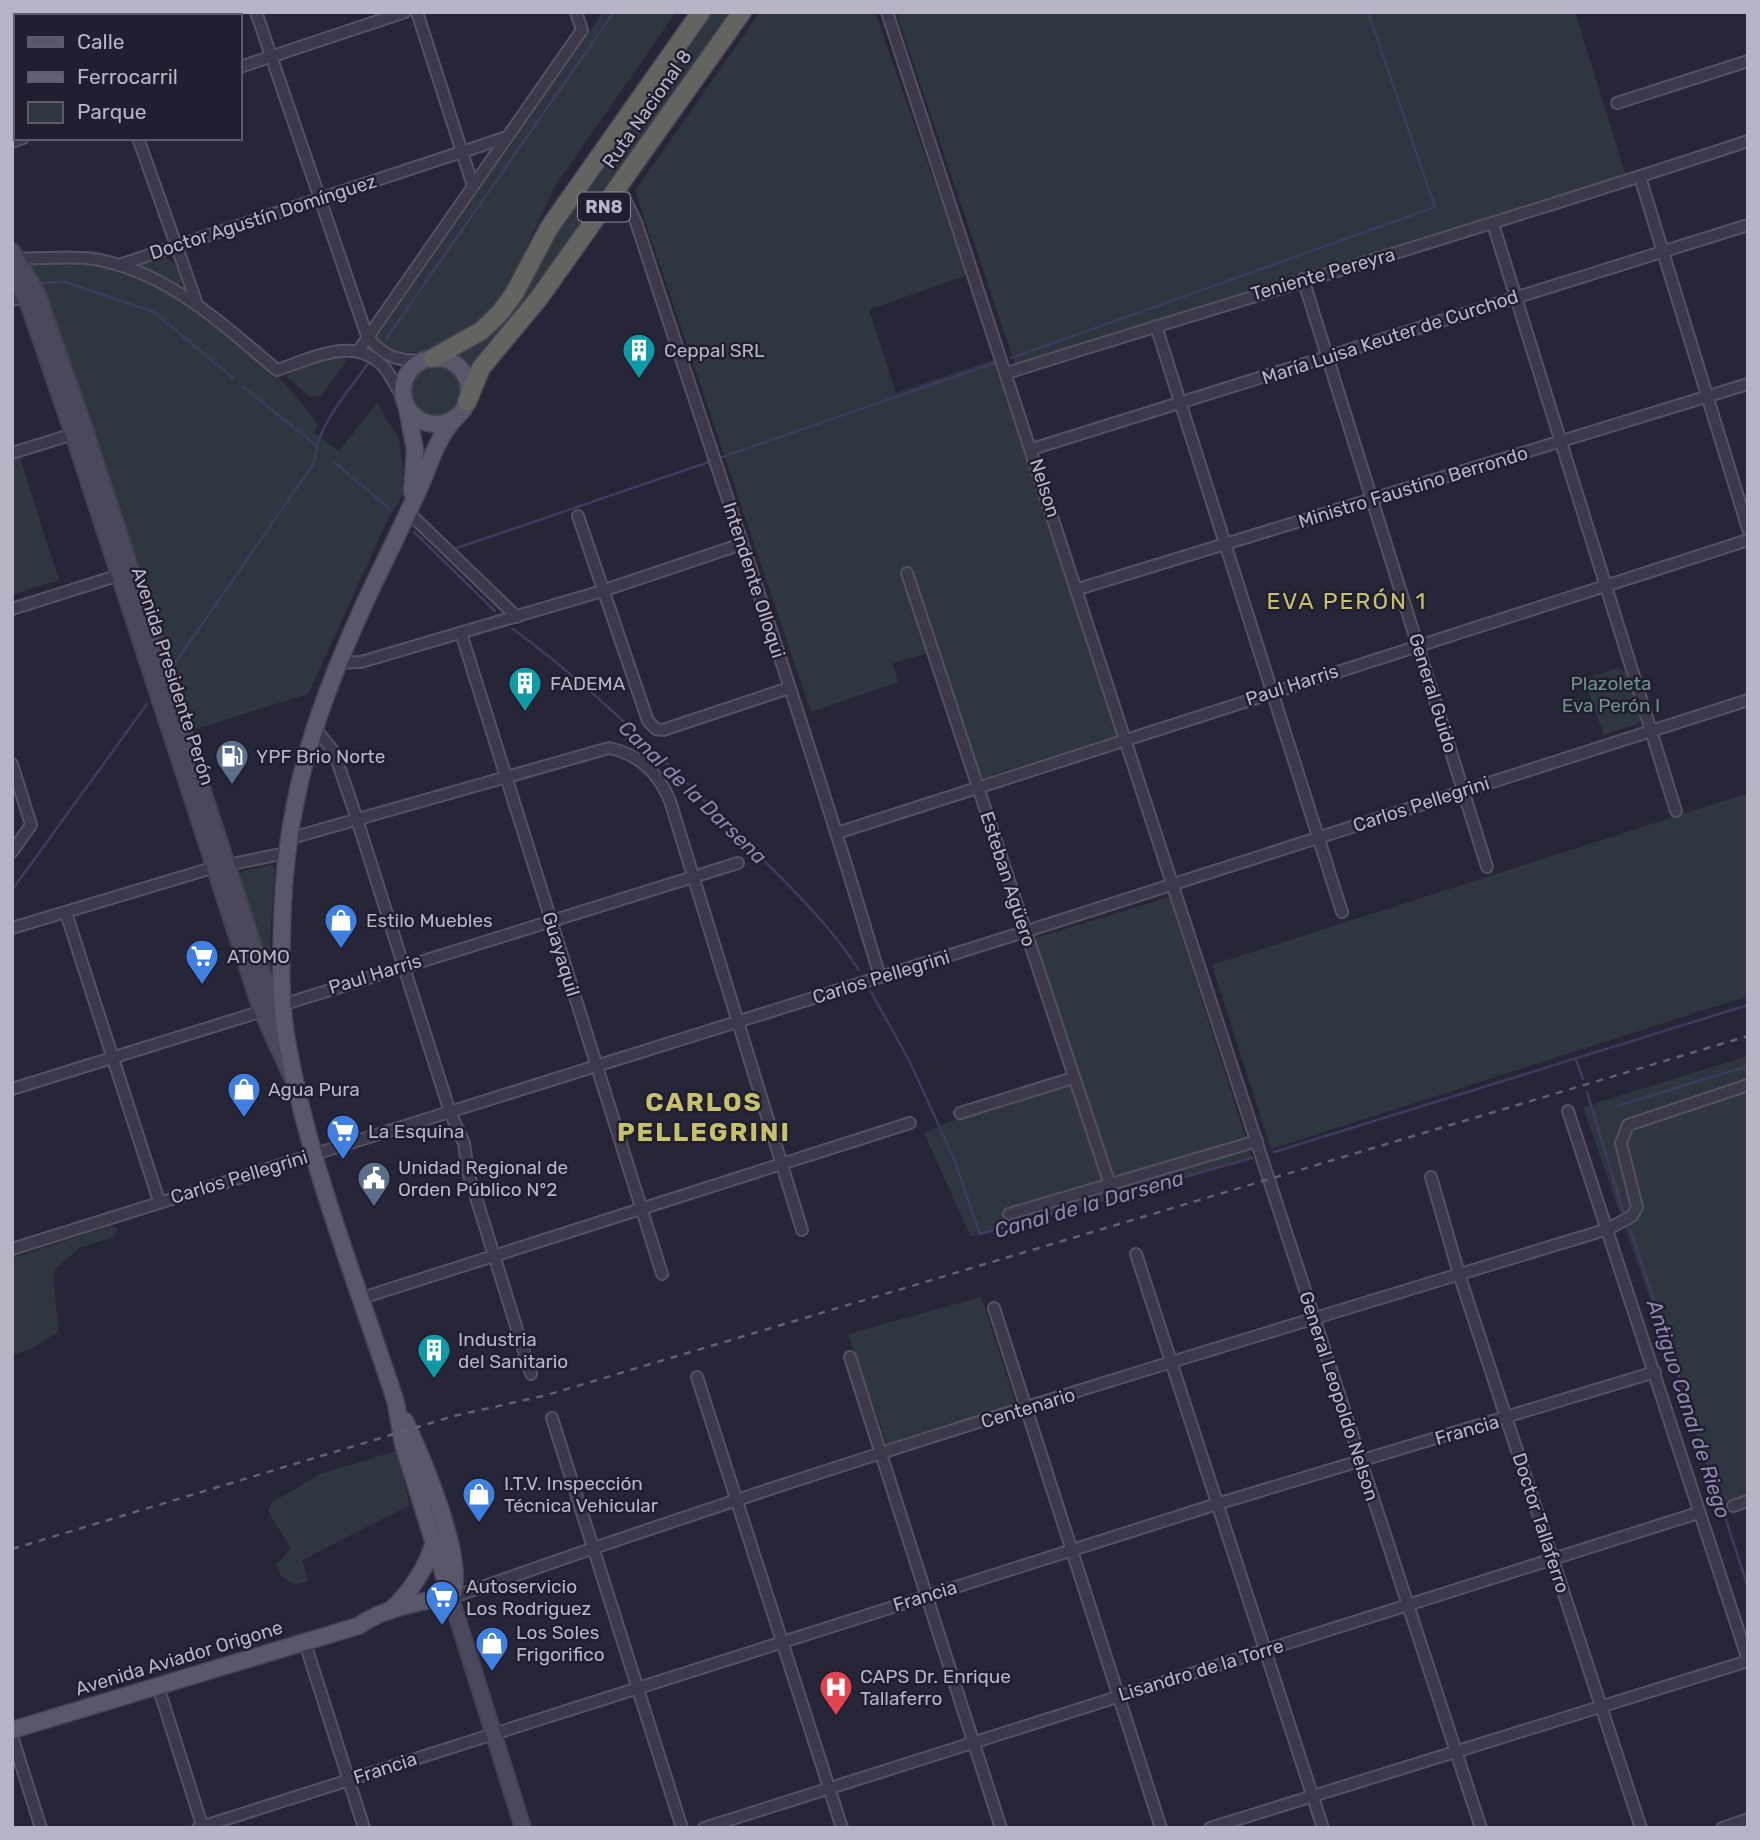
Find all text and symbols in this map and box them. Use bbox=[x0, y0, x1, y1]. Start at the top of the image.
legend bbox=[14, 14, 242, 140]
text: Calle bbox=[77, 29, 125, 54]
street label: Ruta Nacional 8 bbox=[598, 45, 696, 173]
text: Ferrocarril bbox=[77, 64, 178, 89]
text: Parque bbox=[77, 99, 147, 124]
street label: Doctor Agustín Domínguez bbox=[147, 169, 379, 265]
road number: RN8 bbox=[578, 192, 630, 222]
street label: Teniente Pereyra bbox=[1248, 242, 1398, 306]
street label: María Luisa Keuter de Curchod bbox=[1259, 285, 1521, 389]
building icon: Ceppal SRL bbox=[620, 331, 658, 380]
place label: Ceppal SRL bbox=[664, 339, 765, 362]
street label: Ministro Faustino Berrondo bbox=[1295, 441, 1531, 533]
street label: Nelson bbox=[1025, 456, 1065, 520]
street label: Intendente Olloqui bbox=[718, 499, 790, 661]
street label: Avenida Presidente Perón bbox=[127, 564, 219, 788]
district label: EVA PERÓN 1 bbox=[1267, 587, 1427, 615]
street label: General Guido bbox=[1404, 630, 1462, 756]
street label: Paul Harris bbox=[1243, 659, 1341, 711]
building icon: FADEMA bbox=[506, 664, 544, 713]
place label: FADEMA bbox=[550, 672, 626, 695]
park label: Plazoleta Eva Perón I bbox=[1562, 672, 1660, 717]
water label: Canal de la Darsena bbox=[614, 715, 772, 869]
fuel station icon: YPF Brio Norte bbox=[213, 737, 251, 786]
place label: YPF Brio Norte bbox=[256, 745, 385, 768]
street label: Carlos Pellegrini bbox=[1350, 771, 1492, 837]
street label: Esteban Agüero bbox=[975, 809, 1041, 949]
shop icon: Estilo Muebles bbox=[322, 901, 360, 950]
place label: Estilo Muebles bbox=[366, 909, 493, 932]
street label: Guayaquil bbox=[537, 909, 585, 999]
supermarket icon: ATOMO bbox=[183, 937, 221, 986]
place label: ATOMO bbox=[227, 945, 290, 968]
street label: Carlos Pellegrini bbox=[810, 945, 952, 1009]
street label: Paul Harris bbox=[326, 949, 424, 999]
shop icon: Agua Pura bbox=[225, 1070, 263, 1119]
place label: Agua Pura bbox=[268, 1078, 360, 1101]
district label: CARLOS PELLEGRINI bbox=[617, 1087, 791, 1148]
supermarket icon: La Esquina bbox=[324, 1112, 362, 1161]
place label: La Esquina bbox=[368, 1120, 464, 1143]
street label: Carlos Pellegrini bbox=[168, 1145, 310, 1209]
place label: Unidad Regional de Orden Público Nº2 bbox=[398, 1156, 568, 1201]
public building icon: Unidad Regional de Orden Público Nº2 bbox=[355, 1159, 393, 1208]
water label: Canal de la Darsena bbox=[991, 1165, 1187, 1243]
street label: General Leopoldo Nelson bbox=[1294, 1288, 1384, 1504]
water label: Antiguo Canal de Riego bbox=[1642, 1296, 1736, 1521]
place label: Industria del Sanitario bbox=[458, 1328, 568, 1373]
building icon: Industria del Sanitario bbox=[415, 1331, 453, 1380]
street label: Centenario bbox=[978, 1383, 1078, 1433]
street label: Francia bbox=[1432, 1410, 1502, 1450]
street label: Doctor Tallaferro bbox=[1507, 1450, 1575, 1596]
place label: I.T.V. Inspección Técnica Vehicular bbox=[504, 1472, 659, 1517]
shop icon: I.T.V. Inspección Técnica Vehicular bbox=[460, 1475, 498, 1524]
place label: Autoservicio Los Rodriguez bbox=[466, 1575, 591, 1620]
street label: Francia bbox=[890, 1575, 960, 1617]
supermarket icon: Autoservicio Los Rodriguez bbox=[423, 1578, 461, 1627]
street label: Avenida Aviador Origone bbox=[73, 1615, 285, 1701]
place label: Los Soles Frigorifico bbox=[516, 1621, 605, 1666]
shop icon: Los Soles Frigorifico bbox=[473, 1624, 511, 1673]
street label: Lisandro de la Torre bbox=[1116, 1634, 1286, 1706]
place label: CAPS Dr. Enrique Tallaferro bbox=[860, 1665, 1011, 1710]
hospital icon: CAPS Dr. Enrique Tallaferro bbox=[817, 1668, 855, 1717]
street label: Francia bbox=[350, 1747, 420, 1789]

